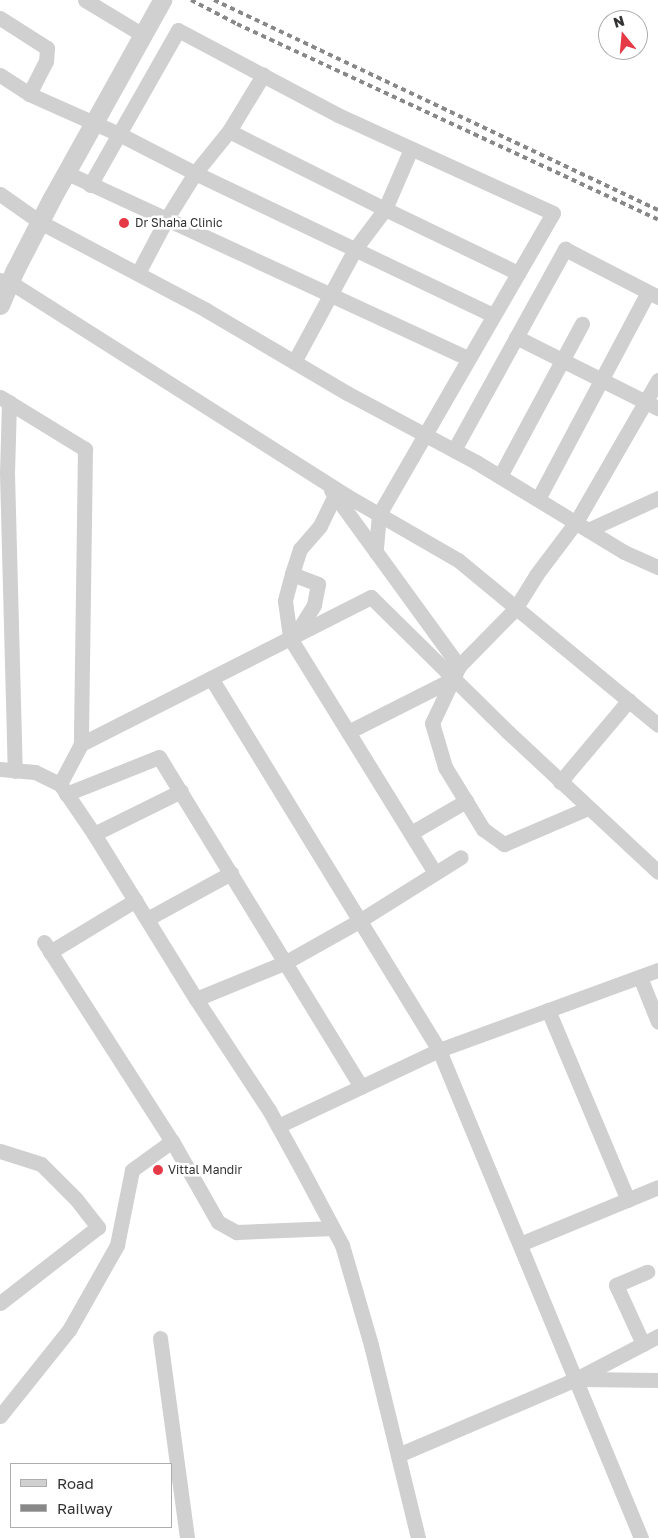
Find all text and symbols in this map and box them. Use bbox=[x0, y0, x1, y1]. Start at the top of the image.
north arrow bbox=[598, 10, 648, 60]
text: N bbox=[611, 11, 626, 31]
marker: Dr Shaha Clinic bbox=[117, 216, 131, 230]
place label: Dr Shaha Clinic bbox=[135, 216, 222, 230]
place label: Vittal Mandir bbox=[168, 1163, 242, 1177]
marker: Vittal Mandir bbox=[152, 1164, 164, 1176]
legend bbox=[10, 1463, 172, 1528]
text: Road bbox=[57, 1474, 94, 1492]
text: Railway bbox=[57, 1499, 113, 1517]

